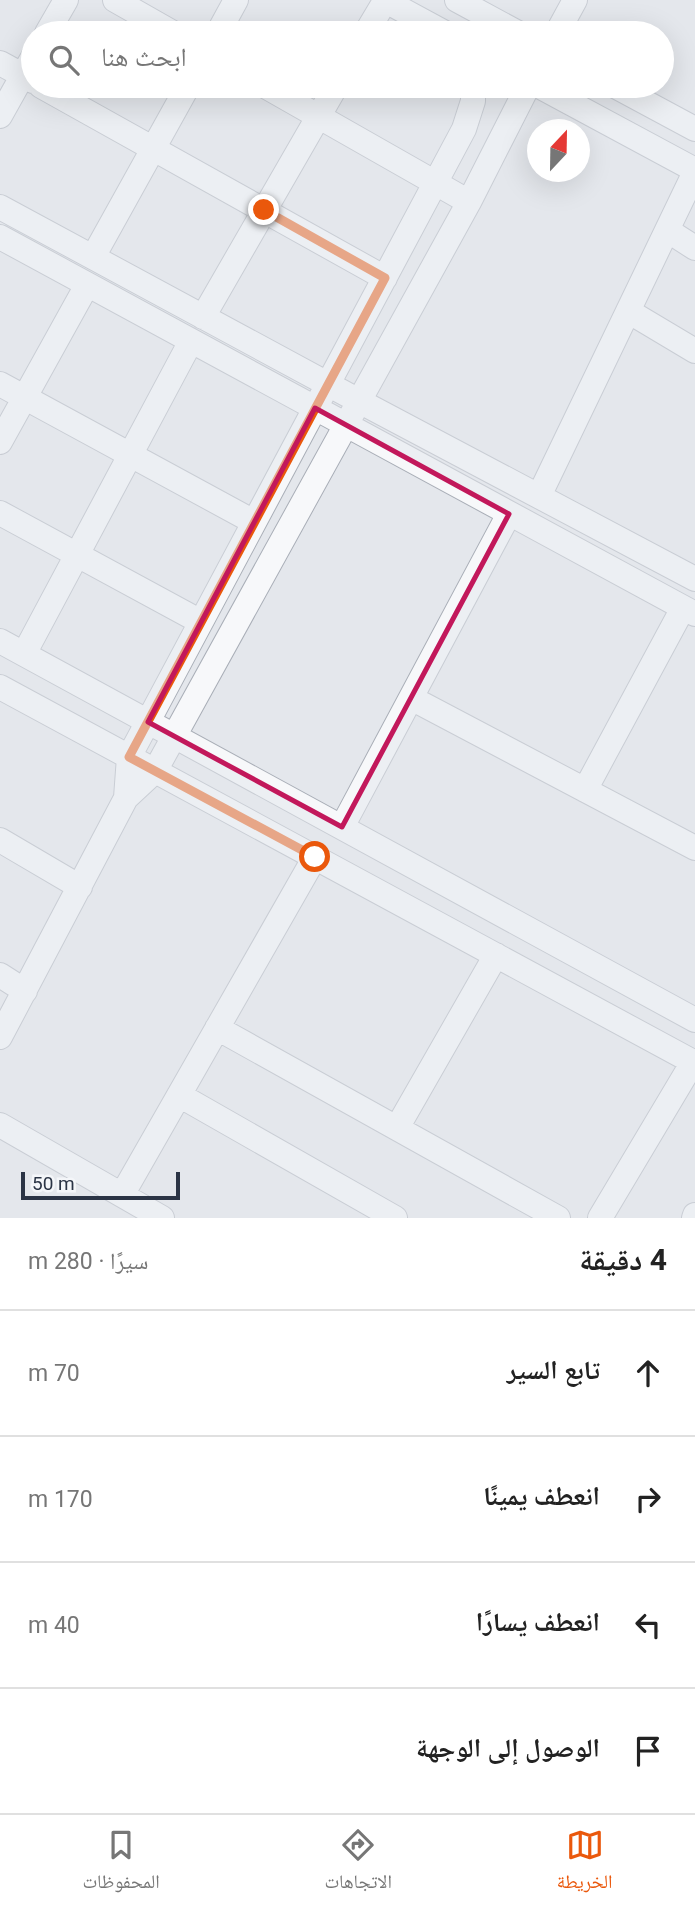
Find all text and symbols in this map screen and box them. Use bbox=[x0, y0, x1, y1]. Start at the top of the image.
search box bbox=[21, 21, 674, 98]
icon: search bbox=[45, 41, 83, 79]
text: ابحث هنا bbox=[101, 42, 187, 72]
north arrow bbox=[527, 119, 590, 182]
route end bbox=[248, 194, 279, 225]
route start bbox=[299, 841, 330, 872]
scale bar bbox=[21, 1169, 180, 1201]
text: 50 m bbox=[32, 1172, 75, 1195]
text: 4 دقيقة bbox=[579, 1242, 667, 1277]
text: سيرًا · 280 m bbox=[28, 1248, 148, 1275]
icon: ahead bbox=[629, 1354, 667, 1392]
text: تابع السير bbox=[507, 1355, 600, 1385]
text: 70 m bbox=[28, 1360, 80, 1387]
icon: right bbox=[629, 1480, 667, 1518]
text: انعطف يمينًا bbox=[483, 1481, 600, 1511]
text: 170 m bbox=[28, 1486, 93, 1513]
icon: left bbox=[629, 1606, 667, 1644]
text: انعطف يسارًا bbox=[476, 1607, 600, 1637]
text: 40 m bbox=[28, 1612, 80, 1639]
icon: arrive bbox=[629, 1732, 667, 1770]
text: الوصول إلى الوجهة bbox=[416, 1733, 600, 1763]
tab: المحفوظات bbox=[82, 1826, 160, 1900]
tab: الاتجاهات bbox=[324, 1826, 392, 1900]
tab: الخريطة bbox=[557, 1826, 613, 1900]

